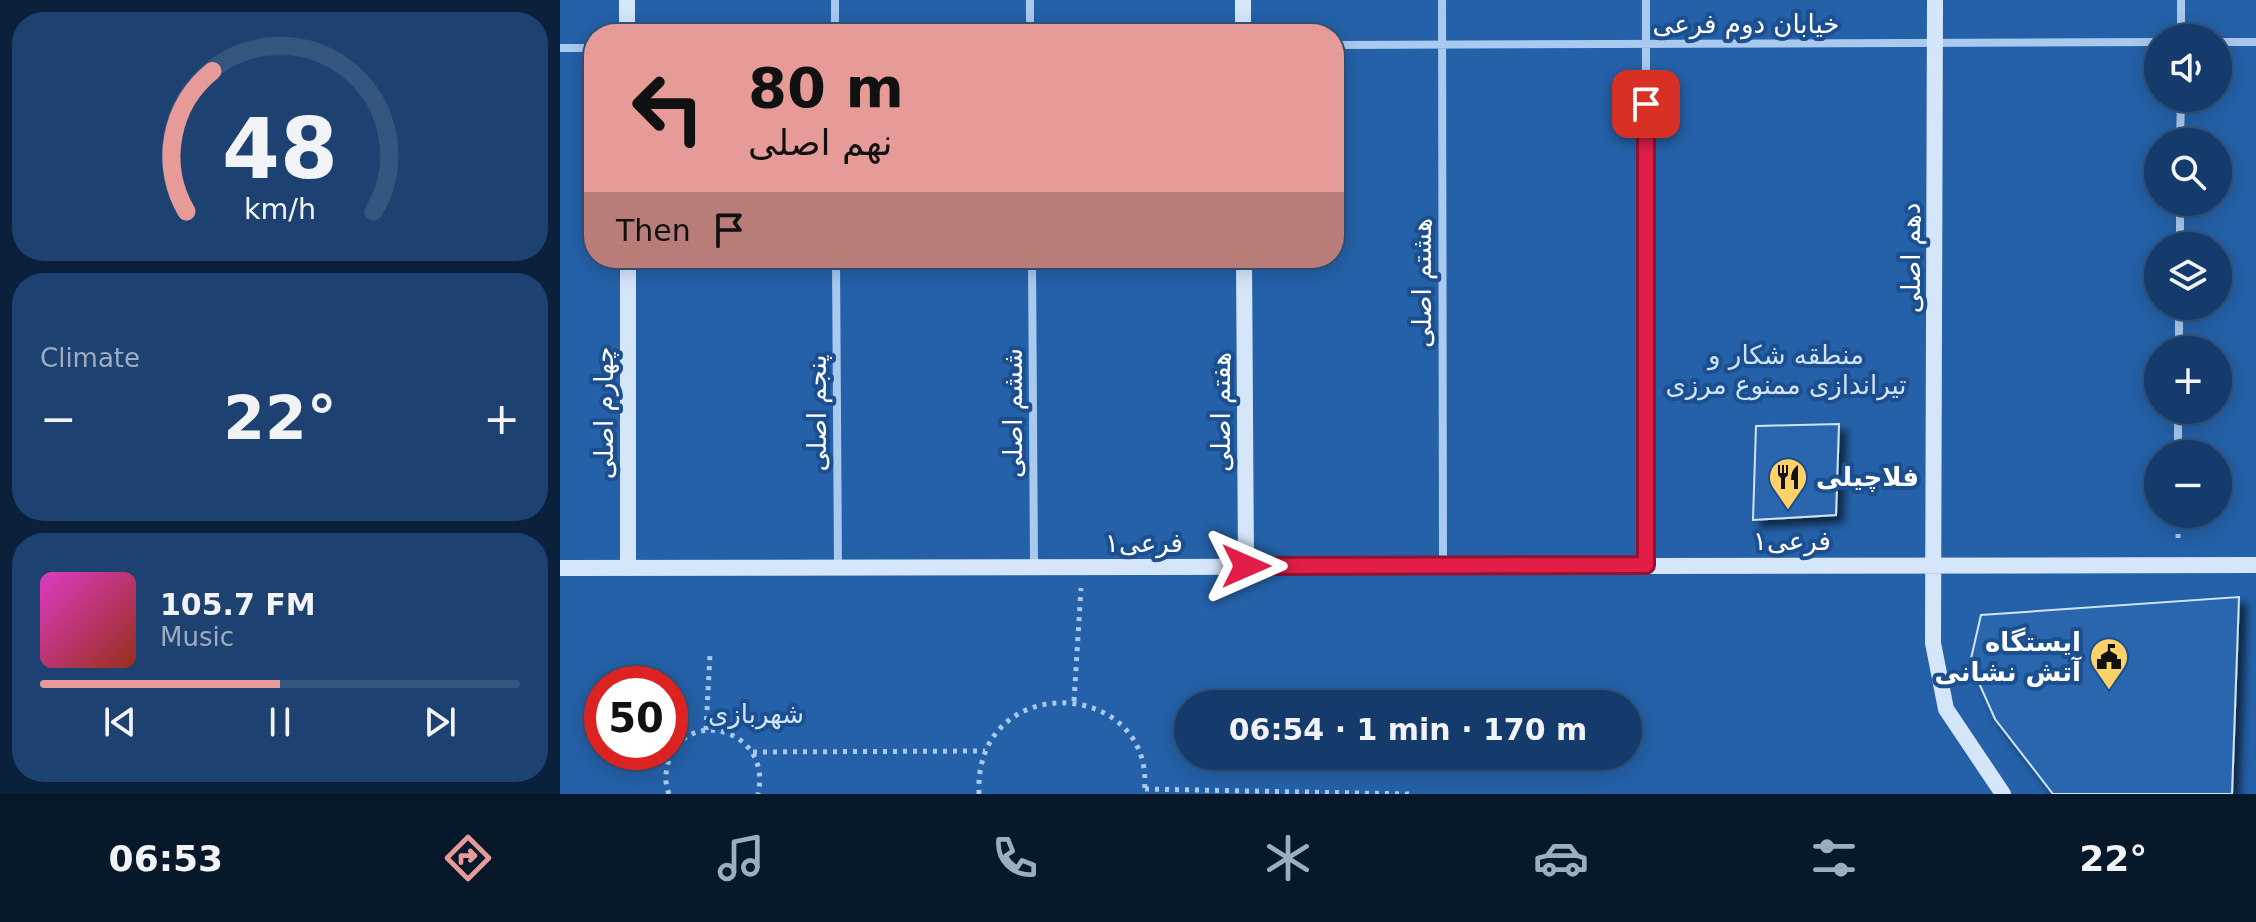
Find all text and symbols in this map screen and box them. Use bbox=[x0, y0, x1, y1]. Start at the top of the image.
street label: خیابان دوم فرعی bbox=[1653, 9, 1839, 40]
map controls bbox=[2144, 24, 2232, 528]
button: sound bbox=[2144, 24, 2232, 112]
text: 80 m bbox=[748, 55, 904, 120]
icon: left bbox=[616, 56, 720, 160]
pin bbox=[1612, 70, 1680, 138]
icon: arrive bbox=[1624, 82, 1668, 126]
text: 48 bbox=[222, 101, 338, 198]
text: نهم اصلی bbox=[748, 122, 893, 163]
button: search bbox=[2144, 128, 2232, 216]
text: km/h bbox=[244, 193, 316, 227]
street label: دهم اصلی bbox=[1896, 203, 1927, 313]
icon: arrive bbox=[707, 208, 751, 252]
text: Then bbox=[616, 213, 691, 248]
street label: هشتم اصلی bbox=[1407, 218, 1438, 348]
button: layers bbox=[2144, 232, 2232, 320]
button: + bbox=[2144, 336, 2232, 424]
park label: منطقه شکار و تیراندازی ممنوع مرزی bbox=[1665, 340, 1907, 401]
text: Climate bbox=[40, 343, 140, 373]
street label: چهارم اصلی bbox=[589, 347, 620, 479]
street label: ششم اصلی bbox=[998, 348, 1029, 478]
street label: هفتم اصلی bbox=[1206, 352, 1237, 472]
street label: پنجم اصلی bbox=[802, 354, 833, 472]
text: 22° bbox=[223, 383, 337, 453]
text: − bbox=[40, 393, 77, 444]
text: + bbox=[483, 393, 520, 444]
button: − bbox=[2144, 440, 2232, 528]
restaurant icon: فلاچیلی bbox=[1767, 456, 1809, 511]
place label: فلاچیلی bbox=[1816, 462, 1919, 492]
position arrow bbox=[1204, 524, 1288, 608]
street label: فرعی۱ bbox=[1753, 526, 1831, 557]
street label: فرعی۱ bbox=[1105, 528, 1183, 559]
text: 105.7 FM bbox=[160, 587, 316, 622]
text: Music bbox=[160, 622, 234, 652]
place label: ایستگاه آتش نشانی bbox=[1934, 627, 2082, 687]
public building icon: ایستگاه آتش نشانی bbox=[2088, 636, 2130, 691]
speed limit sign: 50 bbox=[584, 666, 688, 770]
park label: شهربازی bbox=[708, 699, 804, 730]
icon: previous bbox=[98, 700, 142, 744]
icon: pause bbox=[258, 700, 302, 744]
icon: next bbox=[418, 700, 462, 744]
text: 06:54 · 1 min · 170 m bbox=[1229, 712, 1587, 747]
icon: directions bbox=[440, 830, 496, 886]
icon: music bbox=[713, 830, 769, 886]
icon: phone bbox=[987, 830, 1043, 886]
icon: climate bbox=[1260, 830, 1316, 886]
icon: car bbox=[1533, 830, 1589, 886]
icon: filters bbox=[1806, 830, 1862, 886]
text: 06:53 bbox=[109, 838, 223, 879]
text: 22° bbox=[2079, 838, 2147, 879]

